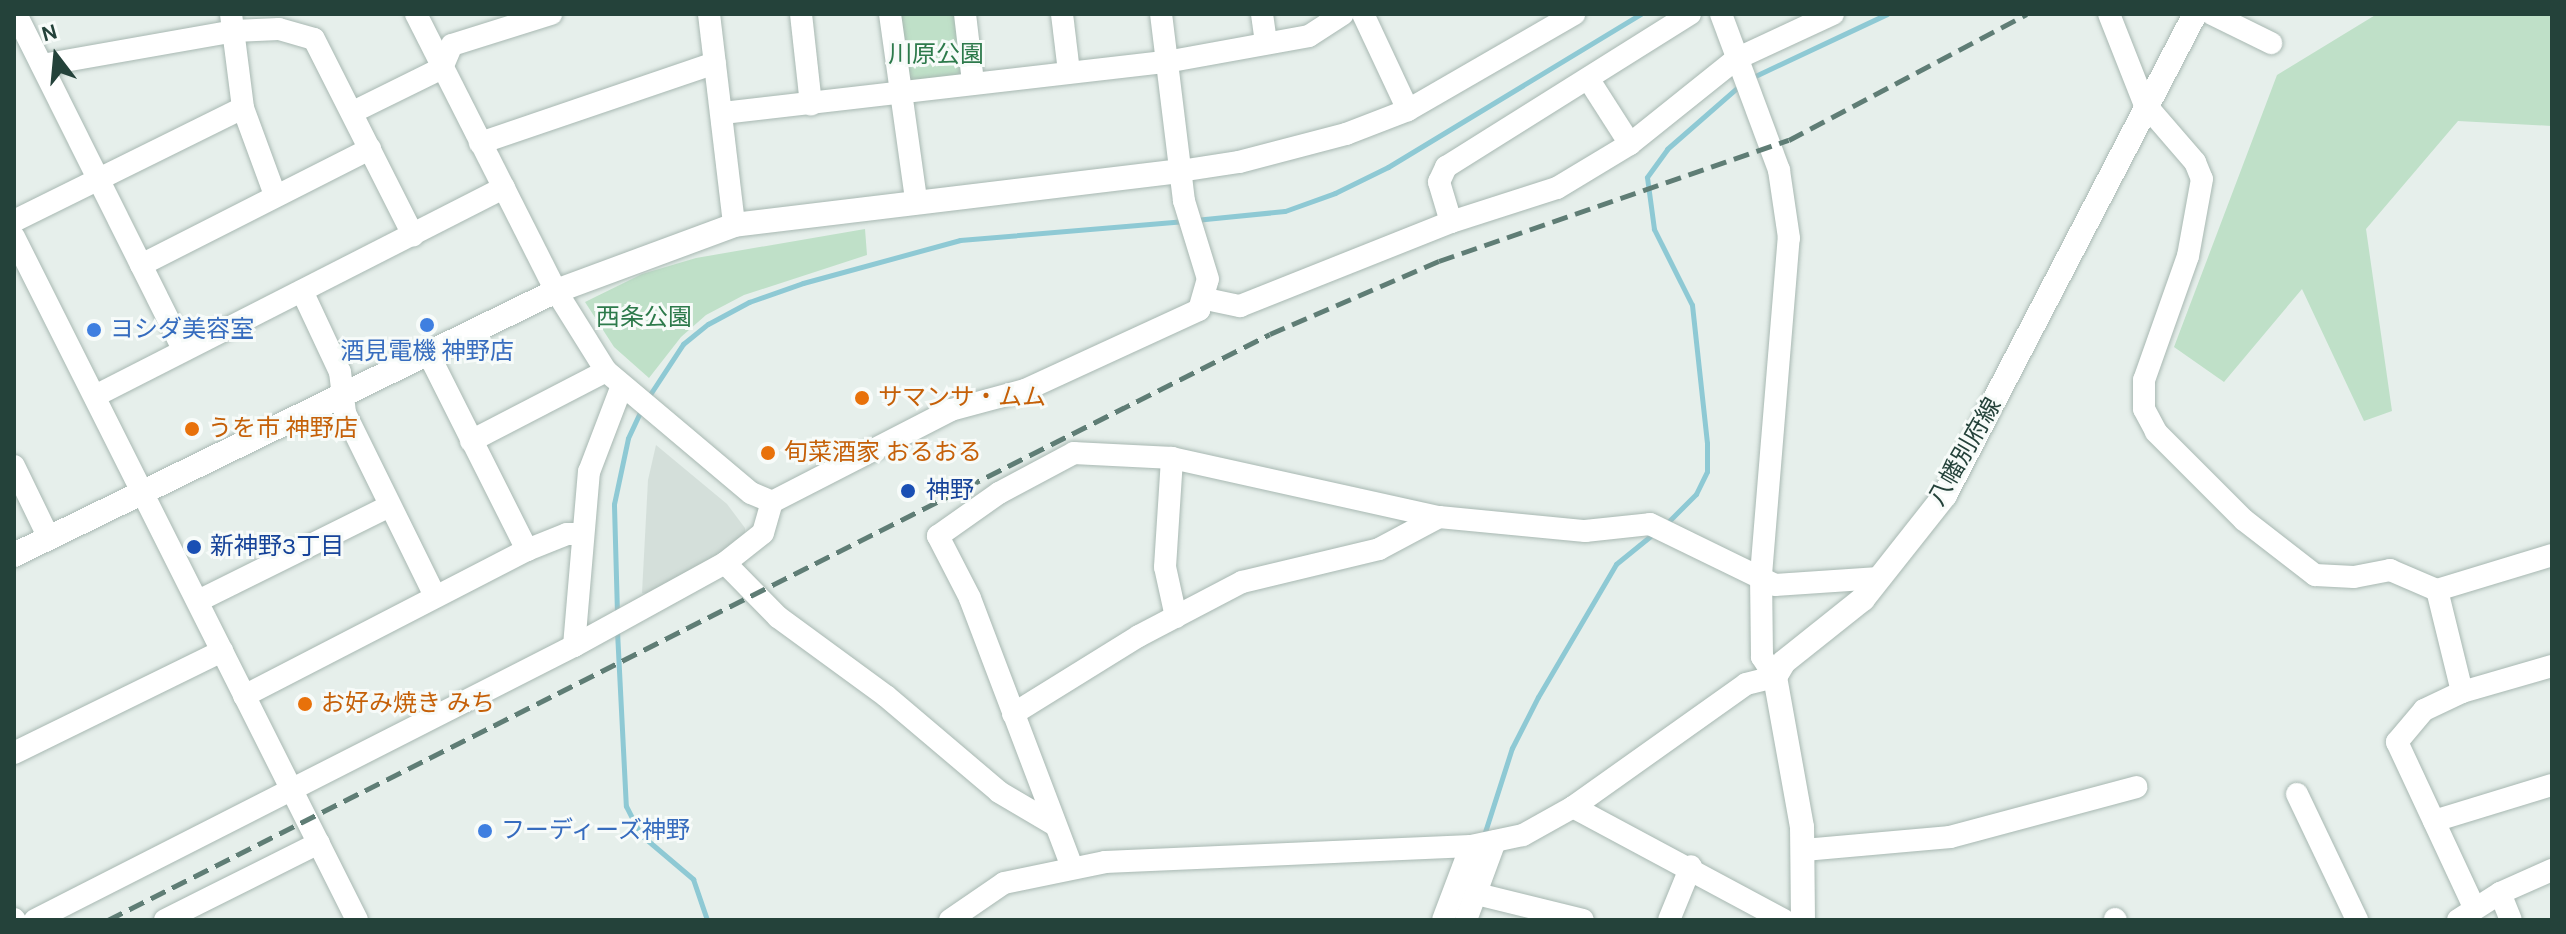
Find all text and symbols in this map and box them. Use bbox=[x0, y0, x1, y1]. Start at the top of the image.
north arrow bbox=[16, 16, 96, 96]
text: N bbox=[38, 18, 61, 48]
park label: 川原公園 bbox=[888, 41, 984, 69]
park label: 西条公園 bbox=[596, 304, 692, 332]
place label: ヨシダ美容室 bbox=[110, 316, 254, 344]
marker: 酒見電機 神野店 bbox=[418, 316, 436, 334]
marker: ヨシダ美容室 bbox=[85, 321, 103, 339]
place label: 酒見電機 神野店 bbox=[340, 338, 514, 366]
place label: サマンサ・ムム bbox=[878, 384, 1046, 412]
marker: サマンサ・ムム bbox=[853, 389, 871, 407]
street label: 八幡別府線 bbox=[1923, 393, 2007, 511]
place label: うを市 神野店 bbox=[208, 415, 358, 443]
marker: うを市 神野店 bbox=[183, 420, 201, 438]
place label: 旬菜酒家 おるおる bbox=[784, 439, 982, 467]
marker: 旬菜酒家 おるおる bbox=[759, 444, 777, 462]
place label: 神野 bbox=[926, 477, 974, 505]
marker: 神野 bbox=[897, 480, 919, 502]
place label: 新神野3丁目 bbox=[210, 533, 344, 561]
marker: 新神野3丁目 bbox=[185, 538, 203, 556]
place label: お好み焼き みち bbox=[321, 690, 495, 718]
marker: お好み焼き みち bbox=[296, 695, 314, 713]
place label: フーディーズ神野 bbox=[501, 817, 693, 845]
marker: フーディーズ神野 bbox=[476, 822, 494, 840]

